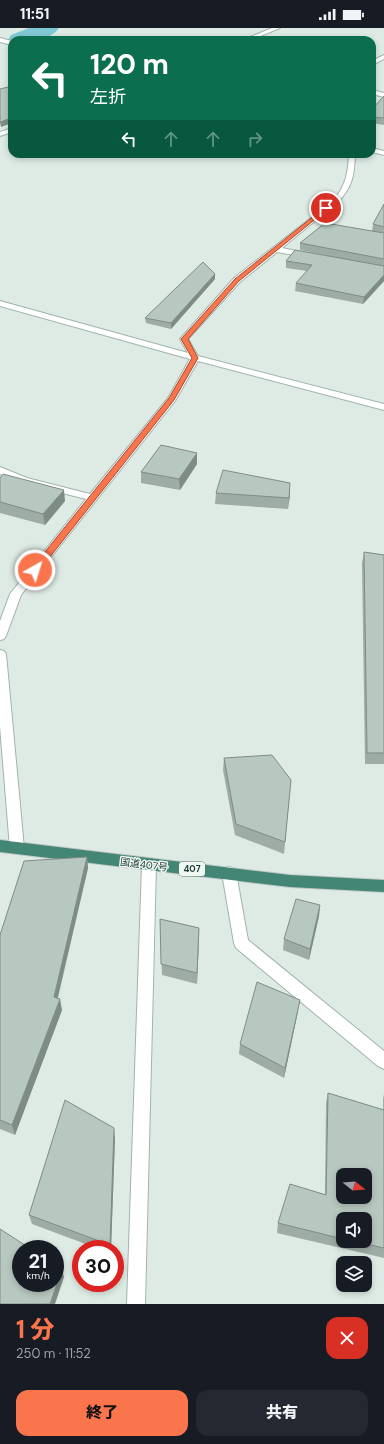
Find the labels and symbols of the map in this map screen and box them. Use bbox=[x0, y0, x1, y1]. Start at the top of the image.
pin bbox=[309, 191, 343, 225]
position arrow bbox=[14, 549, 56, 591]
street label: 国道407号 bbox=[119, 855, 169, 874]
road number: 407 bbox=[179, 862, 205, 876]
north arrow bbox=[336, 1168, 372, 1204]
speed limit sign: 30 bbox=[72, 1240, 124, 1292]

